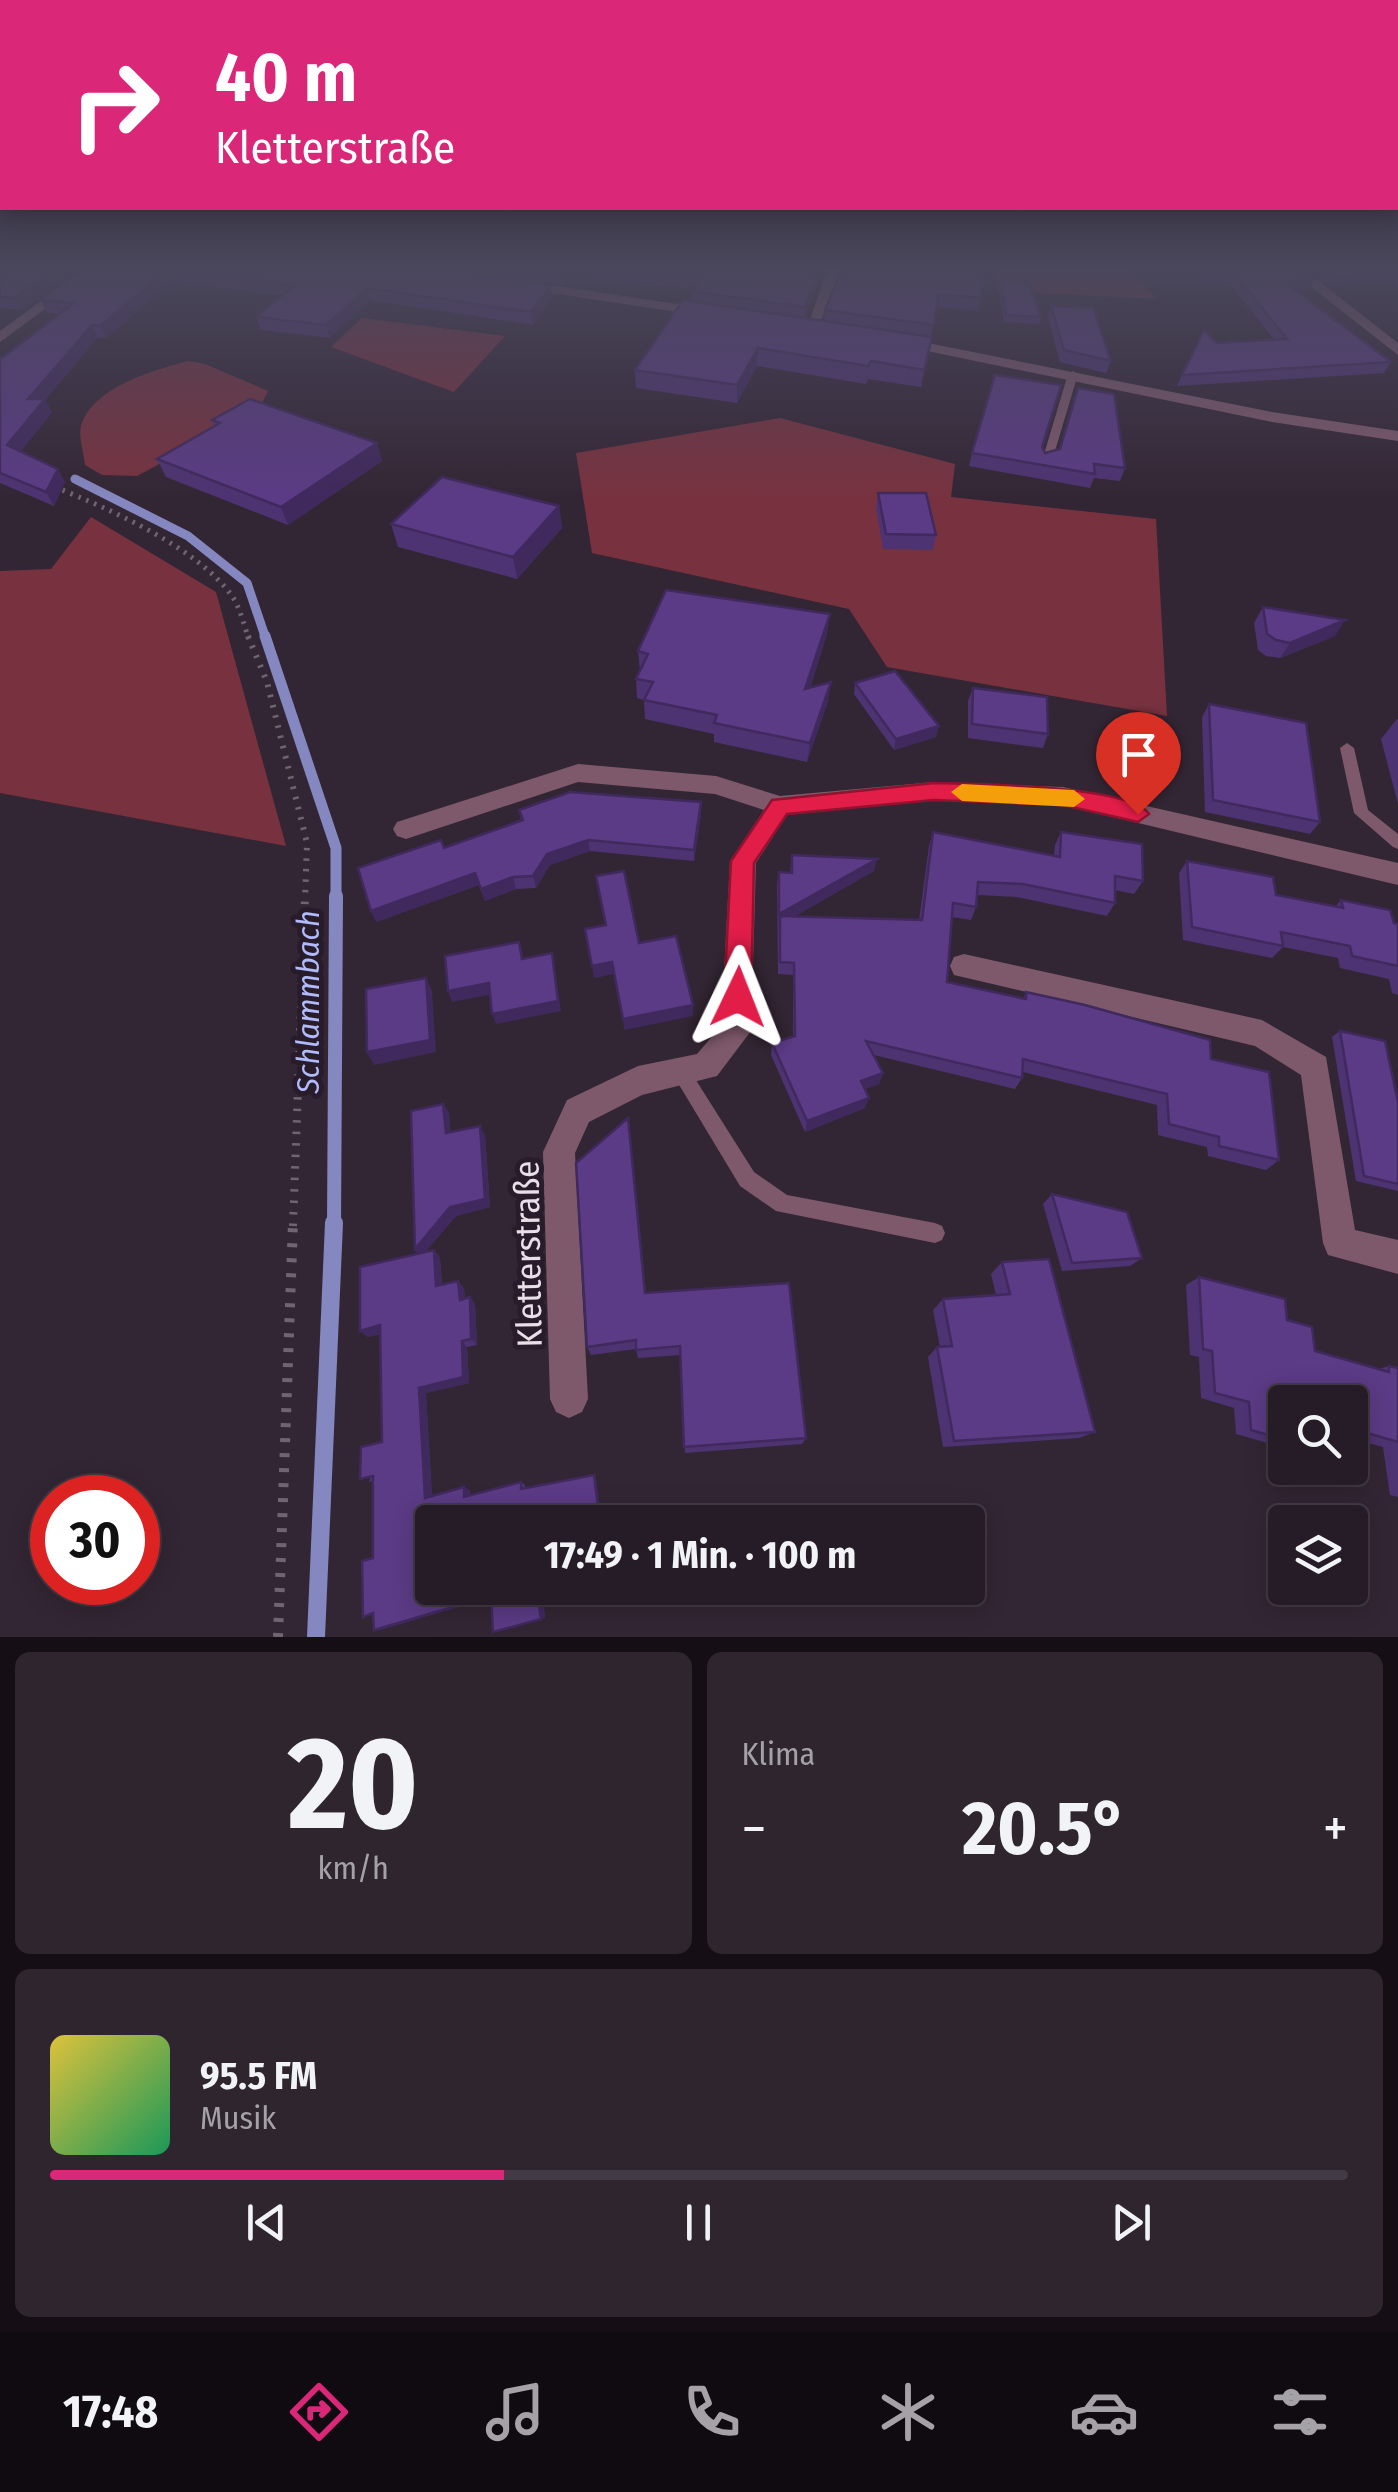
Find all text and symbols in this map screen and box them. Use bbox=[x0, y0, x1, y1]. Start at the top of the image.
text: 40 m bbox=[215, 36, 357, 120]
icon: right bbox=[50, 40, 180, 170]
text: Kletterstraße bbox=[215, 121, 455, 175]
pin bbox=[1096, 712, 1181, 815]
icon: arrive bbox=[1111, 727, 1166, 782]
water label: Schlammbach bbox=[289, 910, 327, 1095]
position arrow bbox=[686, 945, 790, 1049]
street label: Kletterstraße bbox=[505, 1160, 551, 1348]
map controls bbox=[1268, 1385, 1368, 1605]
button: search bbox=[1268, 1385, 1368, 1485]
speed limit sign: 30 bbox=[30, 1475, 160, 1605]
button: layers bbox=[1268, 1505, 1368, 1605]
text: 17:49 · 1 Min. · 100 m bbox=[544, 1532, 856, 1578]
text: 20 bbox=[288, 1706, 419, 1862]
text: Klima bbox=[742, 1735, 815, 1773]
text: 20.5° bbox=[962, 1784, 1127, 1874]
text: − bbox=[742, 1796, 766, 1862]
text: + bbox=[1323, 1796, 1348, 1862]
text: km/h bbox=[318, 1849, 389, 1887]
text: 95.5 FM bbox=[200, 2053, 317, 2099]
text: Musik bbox=[200, 2099, 276, 2137]
icon: previous bbox=[239, 2195, 294, 2250]
icon: pause bbox=[671, 2195, 726, 2250]
icon: next bbox=[1104, 2195, 1159, 2250]
icon: directions bbox=[284, 2377, 354, 2447]
icon: music bbox=[480, 2377, 550, 2447]
icon: phone bbox=[677, 2377, 747, 2447]
icon: climate bbox=[873, 2377, 943, 2447]
icon: car bbox=[1069, 2377, 1139, 2447]
icon: filters bbox=[1265, 2377, 1335, 2447]
text: 17:48 bbox=[63, 2385, 158, 2439]

